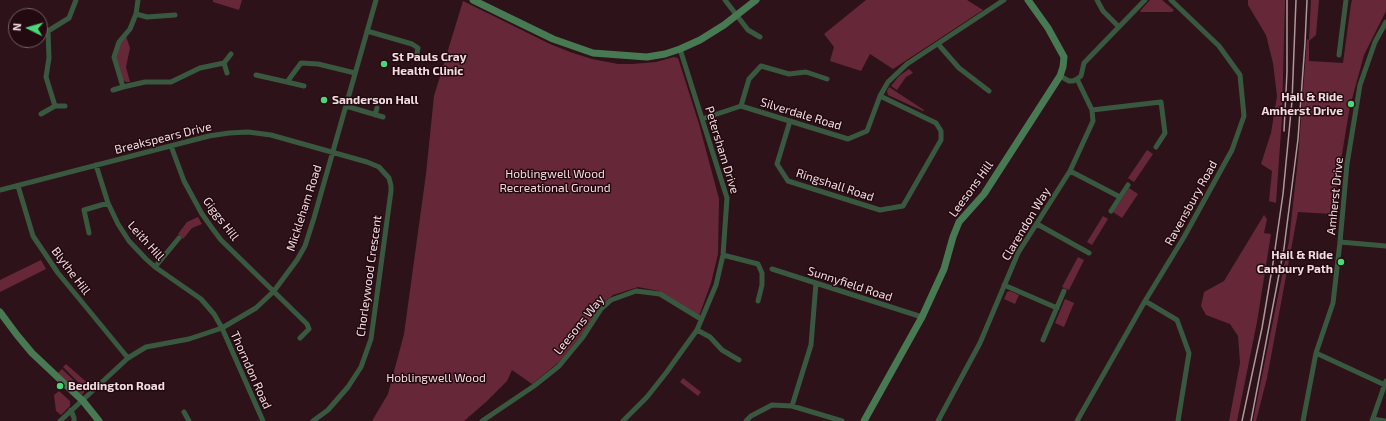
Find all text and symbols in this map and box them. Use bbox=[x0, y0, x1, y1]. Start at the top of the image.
north arrow bbox=[8, 8, 48, 48]
text: N bbox=[10, 22, 23, 32]
place label: St Pauls Cray Health Clinic bbox=[392, 50, 466, 78]
marker: St Pauls Cray Health Clinic bbox=[379, 59, 389, 69]
place label: Hail & Ride Amherst Drive bbox=[1262, 90, 1343, 118]
place label: Sanderson Hall bbox=[332, 93, 418, 107]
marker: Sanderson Hall bbox=[319, 95, 329, 105]
street label: Silverdale Road bbox=[759, 95, 843, 133]
marker: Hail & Ride Amherst Drive bbox=[1346, 99, 1356, 109]
street label: Petersham Drive bbox=[702, 105, 742, 195]
street label: Breakspears Drive bbox=[113, 119, 213, 157]
street label: Amherst Drive bbox=[1324, 156, 1346, 236]
street label: Leesons Hill bbox=[946, 158, 996, 220]
street label: Ravensbury Road bbox=[1162, 158, 1220, 248]
street label: Mickleham Road bbox=[283, 163, 325, 253]
street label: Ringshall Road bbox=[794, 166, 876, 204]
park label: Hoblingwell Wood Recreational Ground bbox=[499, 167, 611, 195]
street label: Clarendon Way bbox=[999, 185, 1053, 263]
street label: Giggs Hill bbox=[200, 194, 242, 244]
street label: Chorleywood Crescent bbox=[353, 214, 385, 338]
street label: Leith Hill bbox=[125, 218, 167, 264]
street label: Blythe Hill bbox=[48, 244, 94, 298]
place label: Hail & Ride Canbury Path bbox=[1257, 248, 1333, 276]
marker: Hail & Ride Canbury Path bbox=[1336, 257, 1346, 267]
street label: Sunnyfield Road bbox=[806, 264, 894, 304]
street label: Leesons Way bbox=[551, 293, 607, 357]
street label: Thorndon Road bbox=[227, 329, 275, 411]
park label: Hoblingwell Wood bbox=[386, 371, 486, 385]
place label: Beddington Road bbox=[68, 379, 165, 393]
marker: Beddington Road bbox=[55, 381, 65, 391]

